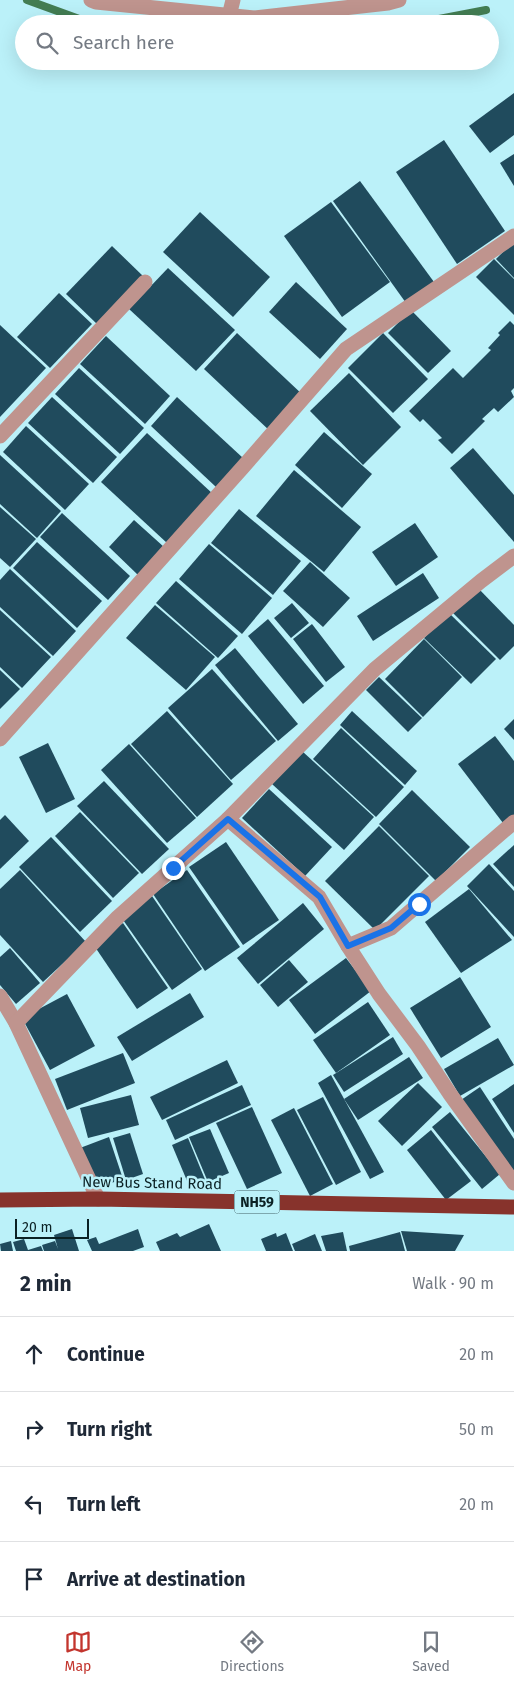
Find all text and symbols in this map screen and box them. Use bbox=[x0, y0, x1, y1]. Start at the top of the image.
search box bbox=[15, 15, 499, 70]
icon: search bbox=[33, 29, 61, 57]
text: Search here bbox=[73, 31, 174, 54]
route end bbox=[162, 857, 185, 880]
route start bbox=[408, 893, 431, 916]
street label: New Bus Stand Road bbox=[82, 1173, 222, 1193]
road number: NH59 bbox=[234, 1190, 280, 1214]
scale bar bbox=[15, 1216, 89, 1239]
text: 20 m bbox=[22, 1219, 52, 1236]
text: 2 min bbox=[20, 1271, 72, 1297]
text: Walk · 90 m bbox=[412, 1274, 494, 1293]
icon: ahead bbox=[20, 1340, 48, 1368]
text: Continue bbox=[67, 1343, 145, 1366]
text: 20 m bbox=[459, 1345, 494, 1364]
icon: right bbox=[20, 1415, 48, 1443]
text: Turn right bbox=[67, 1418, 152, 1441]
text: 50 m bbox=[459, 1420, 494, 1439]
icon: left bbox=[20, 1490, 48, 1518]
text: Turn left bbox=[67, 1493, 141, 1516]
text: 20 m bbox=[459, 1495, 494, 1514]
icon: arrive bbox=[20, 1565, 48, 1593]
text: Arrive at destination bbox=[67, 1568, 246, 1591]
tab: Map bbox=[64, 1628, 92, 1675]
tab: Directions bbox=[220, 1628, 284, 1675]
tab: Saved bbox=[412, 1628, 450, 1675]

